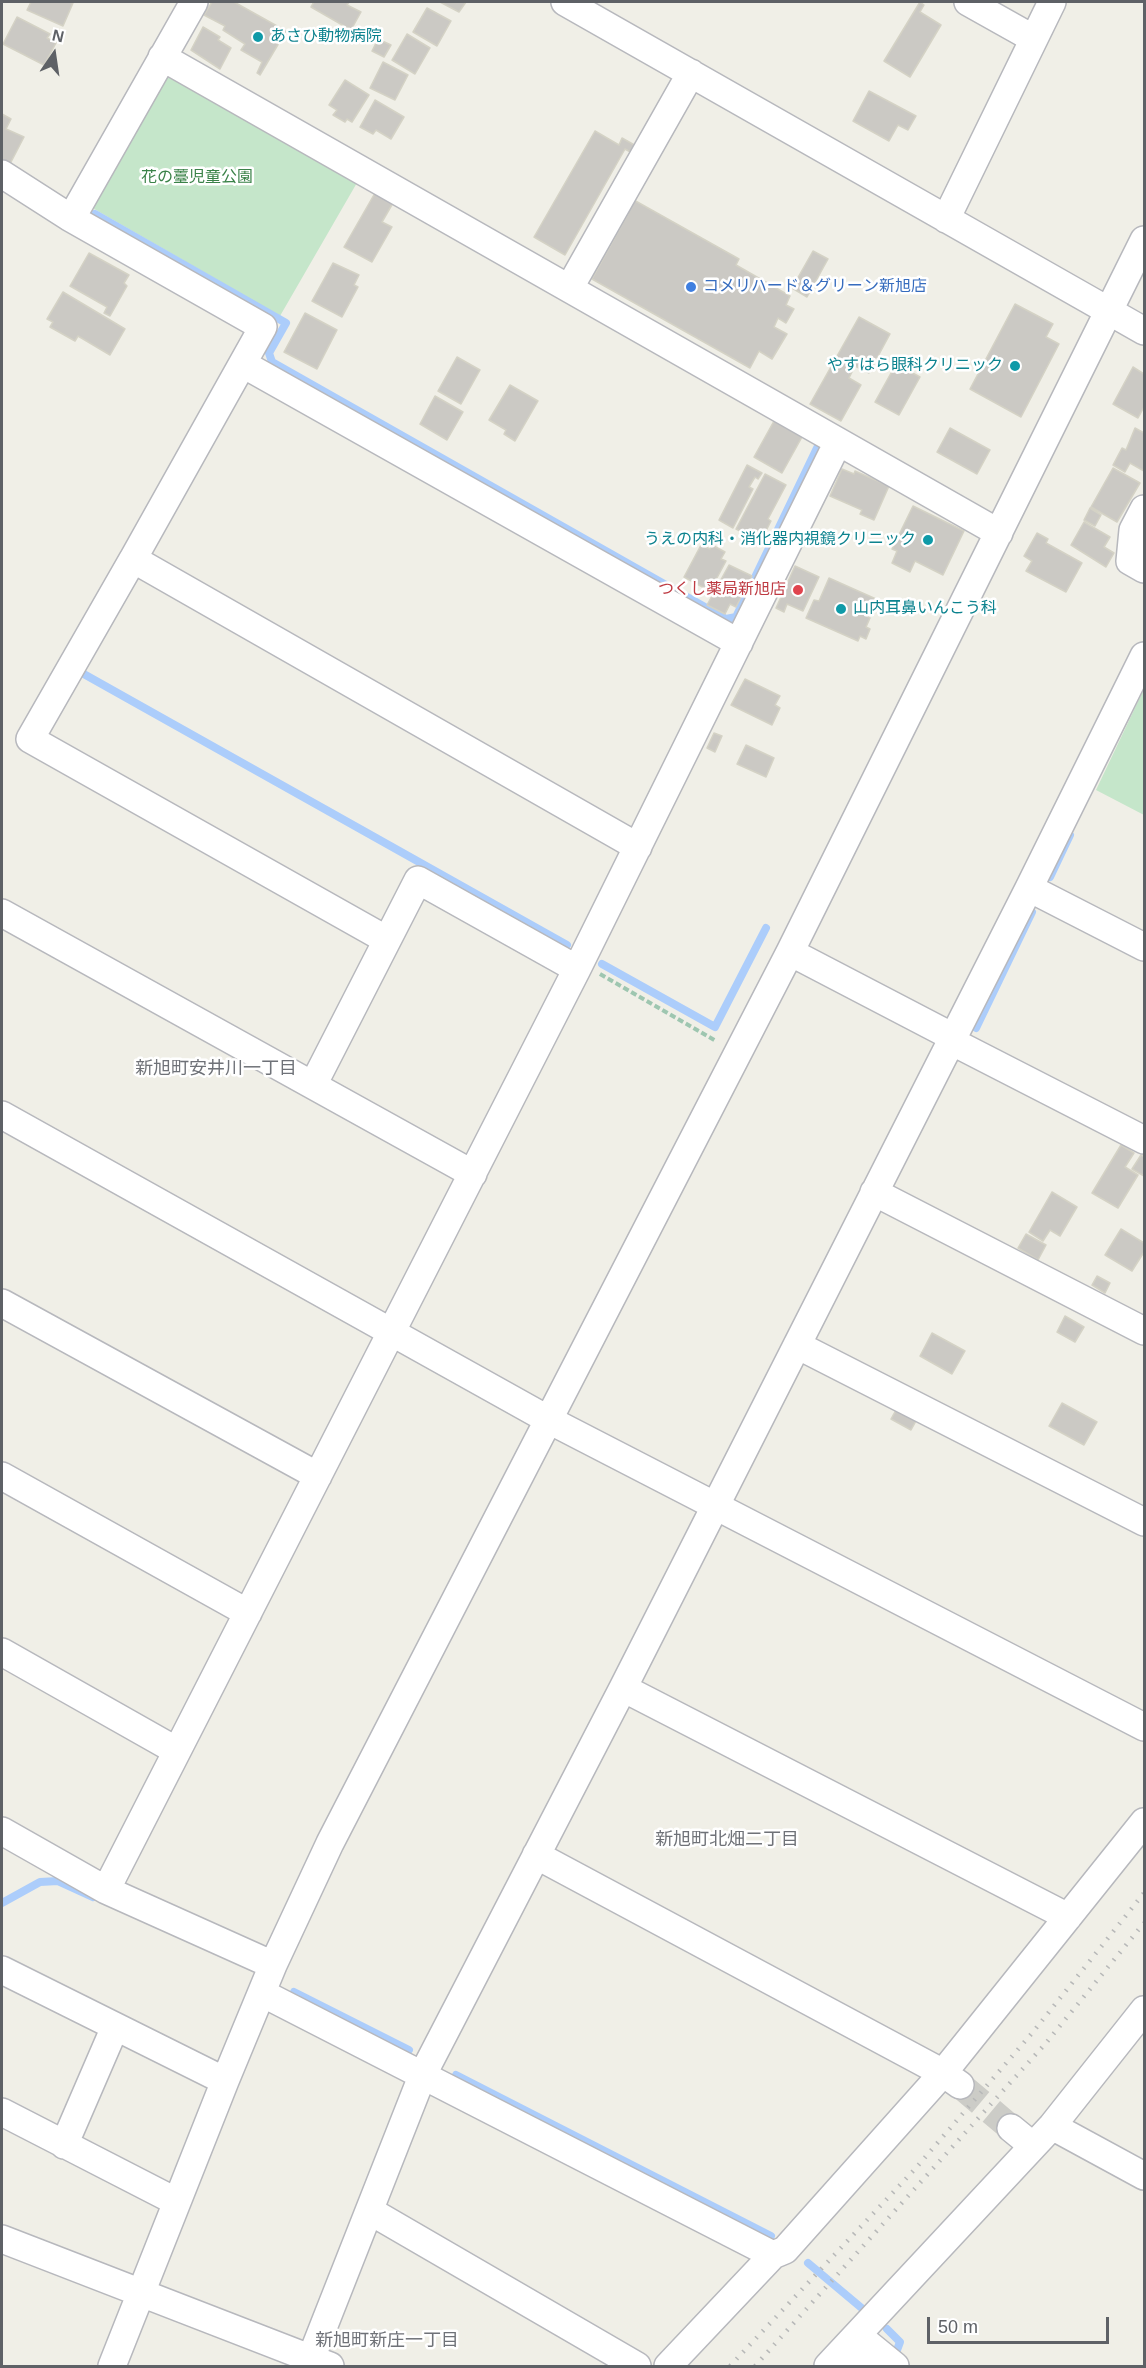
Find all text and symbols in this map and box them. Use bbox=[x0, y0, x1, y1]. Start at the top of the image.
north arrow bbox=[24, 24, 84, 84]
text: N bbox=[51, 26, 66, 46]
place label: あさひ動物病院 bbox=[270, 27, 382, 47]
marker: あさひ動物病院 bbox=[251, 30, 265, 44]
park label: 花の薹児童公園 bbox=[141, 168, 253, 188]
place label: コメリハード＆グリーン新旭店 bbox=[703, 277, 927, 297]
marker: コメリハード＆グリーン新旭店 bbox=[684, 280, 698, 294]
place label: やすはら眼科クリニック bbox=[827, 356, 1003, 376]
marker: やすはら眼科クリニック bbox=[1008, 359, 1022, 373]
place label: うえの内科・消化器内視鏡クリニック bbox=[644, 530, 916, 550]
marker: うえの内科・消化器内視鏡クリニック bbox=[921, 533, 935, 547]
place label: つくし薬局新旭店 bbox=[658, 580, 786, 600]
marker: つくし薬局新旭店 bbox=[791, 583, 805, 597]
place label: 山内耳鼻いんこう科 bbox=[853, 599, 997, 619]
marker: 山内耳鼻いんこう科 bbox=[834, 602, 848, 616]
district label: 新旭町安井川一丁目 bbox=[135, 1058, 297, 1080]
district label: 新旭町北畑二丁目 bbox=[655, 1829, 799, 1851]
scale bar bbox=[930, 2305, 1112, 2343]
text: 50 m bbox=[938, 2317, 978, 2337]
district label: 新旭町新庄一丁目 bbox=[315, 2330, 459, 2352]

